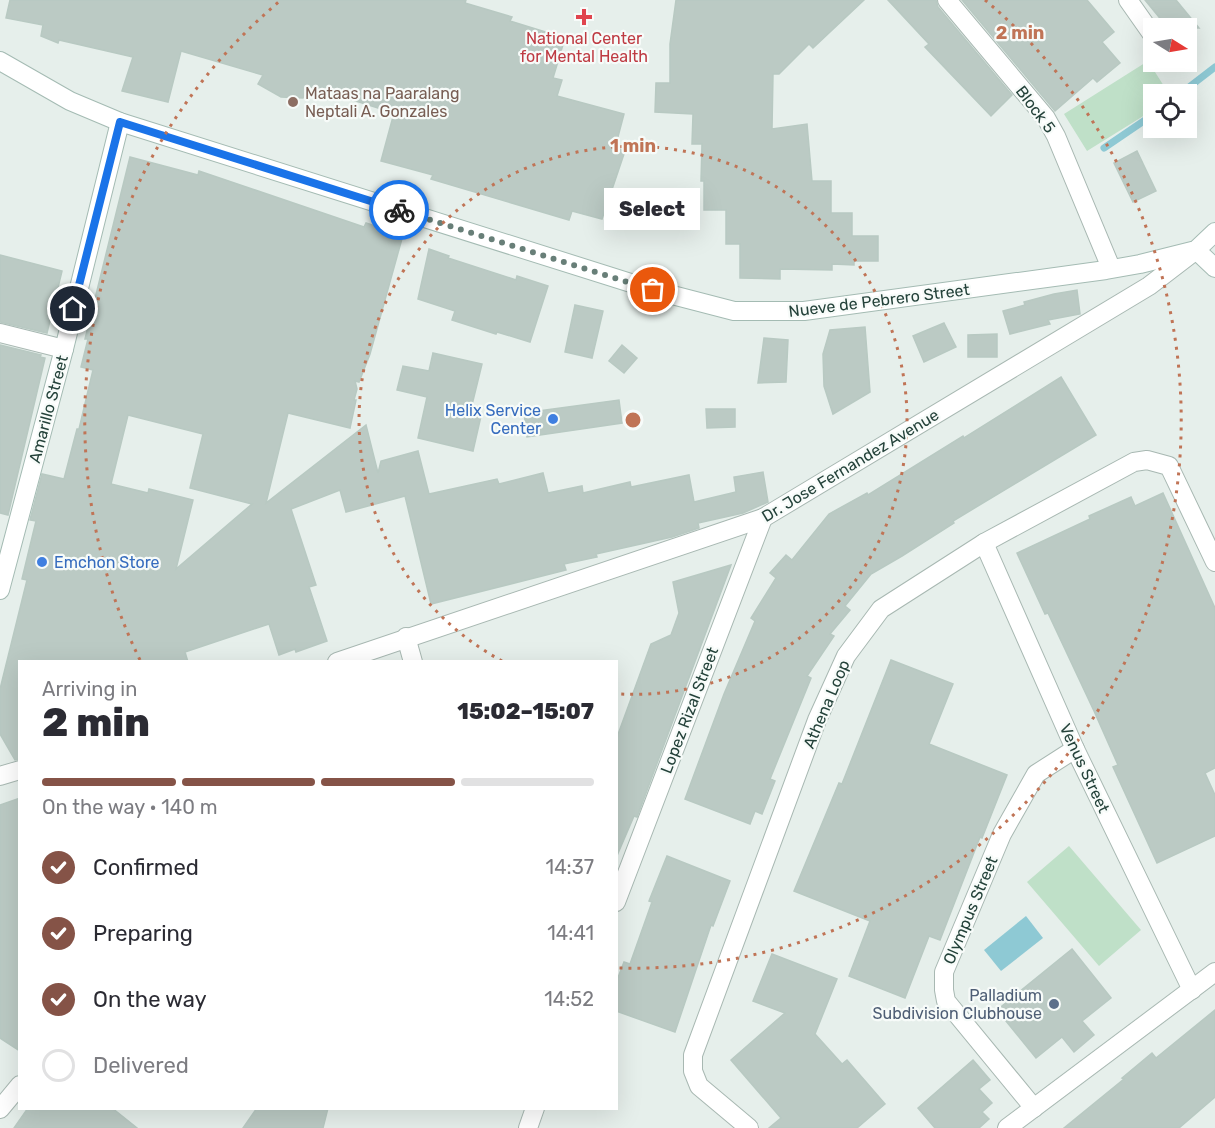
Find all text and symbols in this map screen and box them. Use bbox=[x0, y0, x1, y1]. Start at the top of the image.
marker: National Center for Mental Health bbox=[575, 8, 593, 26]
north arrow bbox=[1143, 18, 1197, 72]
map controls bbox=[1143, 18, 1197, 138]
text: 2 min bbox=[996, 22, 1044, 44]
place label: National Center for Mental Health bbox=[520, 29, 648, 66]
street label: Block 5 bbox=[1012, 82, 1059, 137]
place label: Mataas na Paaralang Neptali A. Gonzales bbox=[305, 84, 459, 121]
button: locate bbox=[1143, 84, 1197, 138]
marker: Mataas na Paaralang Neptali A. Gonzales bbox=[286, 95, 300, 109]
text: 1 min bbox=[610, 135, 656, 157]
courier bbox=[369, 180, 429, 240]
callout: Select bbox=[605, 188, 701, 230]
icon: bike bbox=[383, 194, 416, 227]
text: Select bbox=[619, 197, 685, 221]
pin bbox=[627, 264, 678, 315]
icon: bag bbox=[636, 273, 669, 306]
street label: Nueve de Pebrero Street bbox=[788, 280, 971, 321]
pin bbox=[47, 283, 98, 334]
icon: home bbox=[56, 292, 89, 325]
street label: Amarillo Street bbox=[25, 353, 72, 465]
place label: Helix Service Center bbox=[445, 401, 541, 438]
street label: Dr. Jose Fernandez Avenue bbox=[758, 405, 942, 526]
centre of rings bbox=[623, 410, 643, 430]
marker: Helix Service Center bbox=[546, 412, 560, 426]
place label: Emchon Store bbox=[54, 553, 160, 572]
marker: Emchon Store bbox=[35, 555, 49, 569]
street label: Lopez Rizal Street bbox=[657, 644, 722, 776]
street label: Athena Loop bbox=[799, 657, 854, 751]
text: Arriving in bbox=[42, 677, 137, 701]
text: 15:02–15:07 bbox=[457, 698, 594, 725]
text: 2 min bbox=[42, 700, 150, 746]
street label: Venus Street bbox=[1056, 721, 1114, 816]
text: On the way · 140 m bbox=[42, 795, 218, 819]
icon: check bbox=[42, 851, 75, 884]
street label: Olympus Street bbox=[939, 853, 1002, 967]
text: Confirmed bbox=[93, 854, 199, 881]
text: 14:37 bbox=[546, 855, 594, 879]
icon: check bbox=[42, 917, 75, 950]
text: Preparing bbox=[93, 920, 193, 947]
text: 14:41 bbox=[547, 921, 594, 945]
icon: check bbox=[42, 983, 75, 1016]
text: On the way bbox=[93, 986, 207, 1013]
place label: Palladium Subdivision Clubhouse bbox=[873, 986, 1042, 1023]
text: 14:52 bbox=[544, 987, 594, 1011]
marker: Palladium Subdivision Clubhouse bbox=[1047, 997, 1061, 1011]
text: Delivered bbox=[93, 1052, 189, 1079]

